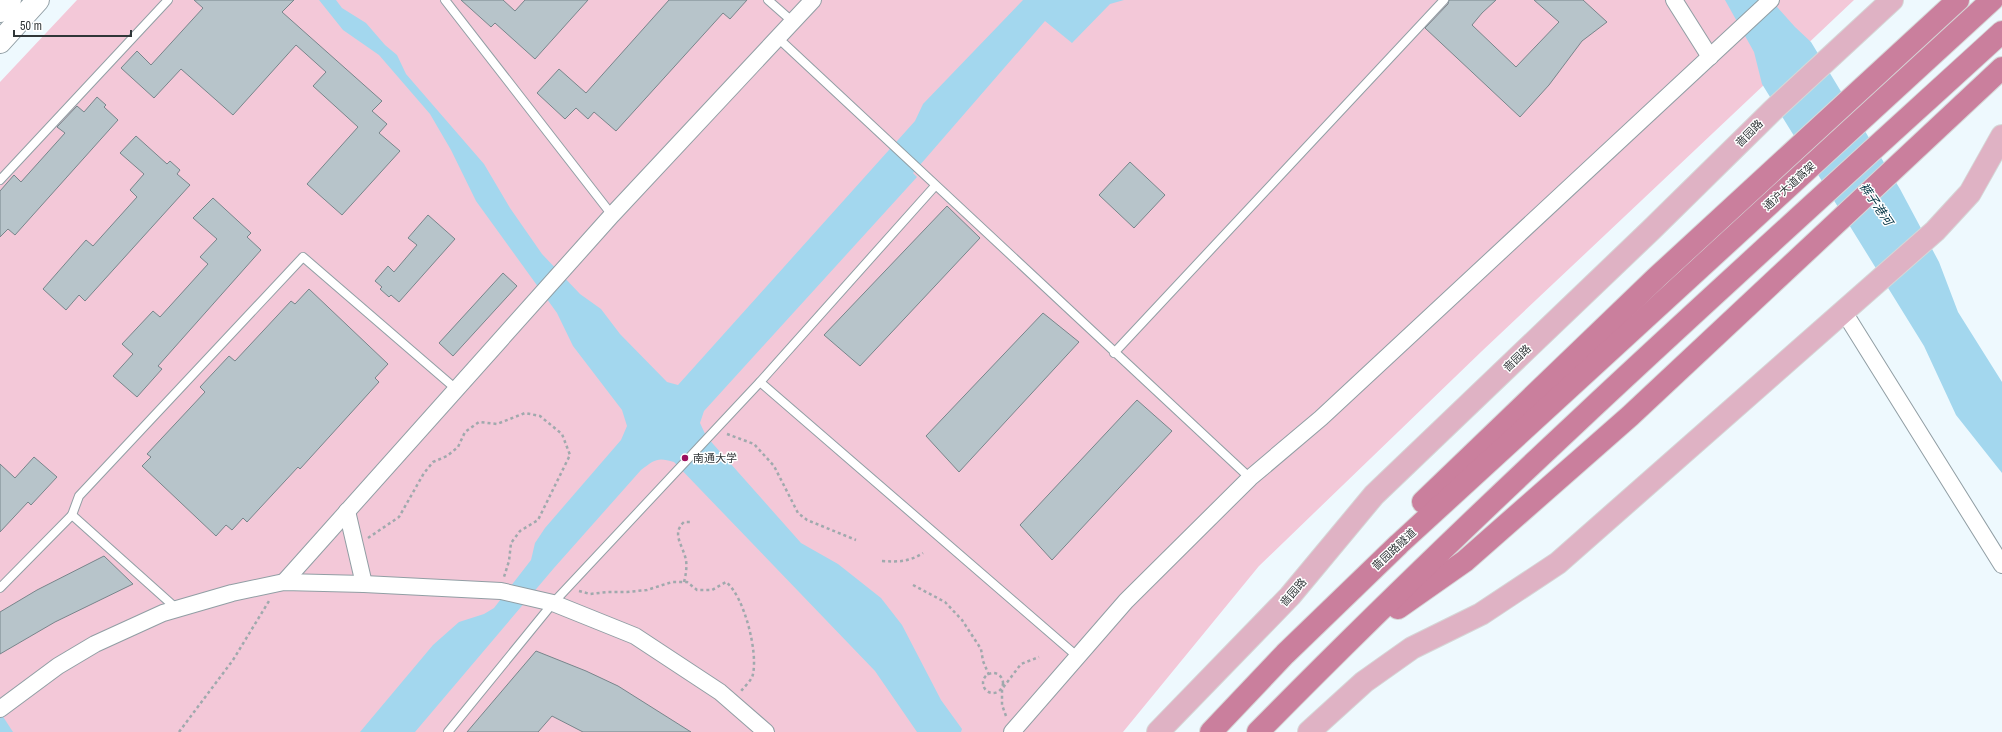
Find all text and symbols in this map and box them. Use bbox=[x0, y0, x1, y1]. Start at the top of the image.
scale bar bbox=[14, 12, 131, 38]
text: 50 m bbox=[20, 18, 42, 34]
street label: 啬园路 bbox=[1732, 116, 1766, 150]
street label: 通沪大道高架 bbox=[1760, 159, 1818, 213]
water label: 裤子港河 bbox=[1856, 180, 1897, 230]
street label: 啬园路 bbox=[1500, 342, 1534, 374]
place label: 南通大学 bbox=[693, 451, 737, 465]
marker: 南通大学 bbox=[680, 453, 690, 463]
street label: 啬园路隧道 bbox=[1369, 525, 1419, 573]
street label: 啬园路 bbox=[1277, 575, 1309, 609]

